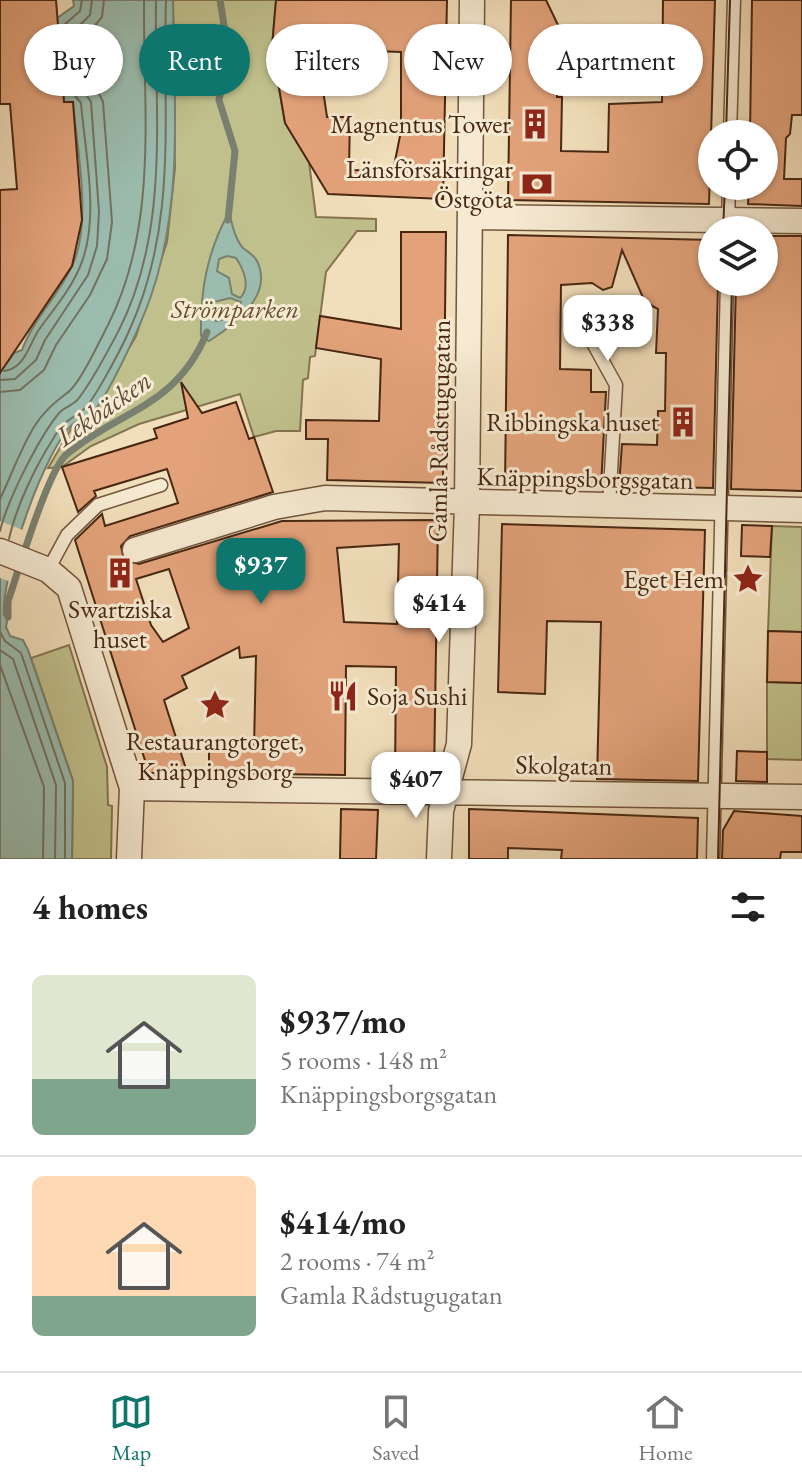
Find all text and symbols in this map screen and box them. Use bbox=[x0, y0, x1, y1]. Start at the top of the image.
chip: Buy bbox=[24, 24, 123, 96]
chip: Rent bbox=[139, 24, 250, 96]
chip: Filters bbox=[266, 24, 388, 96]
chip: New bbox=[404, 24, 512, 96]
chip: Apartment bbox=[528, 24, 703, 96]
place label: Magnentus Tower bbox=[330, 107, 511, 141]
building icon: Magnentus Tower bbox=[518, 107, 552, 141]
map controls bbox=[698, 120, 778, 296]
button: locate bbox=[698, 120, 778, 200]
place label: Länsförsäkringar Östgöta bbox=[346, 152, 514, 216]
bank icon: Länsförsäkringar Östgöta bbox=[520, 167, 554, 201]
button: layers bbox=[698, 216, 778, 296]
park label: Strömparken bbox=[170, 292, 299, 326]
pin: $338 bbox=[561, 295, 655, 363]
text: $338 bbox=[581, 304, 635, 338]
street label: Gamla Rådstugugatan bbox=[420, 319, 458, 543]
water label: Lekbäcken bbox=[47, 362, 158, 455]
place label: Ribbingska huset bbox=[486, 405, 659, 439]
building icon: Ribbingska huset bbox=[666, 405, 700, 439]
street label: Knäppingsborgsgatan bbox=[476, 459, 694, 497]
pin: $937 bbox=[214, 538, 308, 606]
text: $937 bbox=[234, 547, 288, 581]
building icon: Swartziska huset bbox=[103, 556, 137, 590]
place label: Eget Hem bbox=[623, 562, 724, 596]
place icon: Eget Hem bbox=[731, 562, 765, 596]
pin: $414 bbox=[392, 576, 486, 644]
text: $414 bbox=[412, 585, 466, 619]
place label: Swartziska huset bbox=[68, 592, 173, 656]
restaurant icon: Soja Sushi bbox=[326, 679, 360, 713]
place label: Soja Sushi bbox=[367, 679, 467, 713]
place icon: Restaurangtorget, Knäppingsborg bbox=[198, 688, 232, 722]
place label: Restaurangtorget, Knäppingsborg bbox=[126, 724, 304, 788]
street label: Skolgatan bbox=[515, 747, 613, 783]
pin: $407 bbox=[369, 752, 463, 820]
text: $407 bbox=[389, 761, 443, 795]
text: 4 homes bbox=[32, 885, 148, 929]
icon: filters bbox=[726, 885, 770, 929]
text: $937/mo bbox=[280, 999, 406, 1043]
icon: home bbox=[96, 1007, 192, 1103]
text: 5 rooms · 148 m² bbox=[280, 1043, 447, 1077]
text: Knäppingsborgsgatan bbox=[280, 1077, 497, 1111]
text: $414/mo bbox=[280, 1200, 406, 1244]
icon: home bbox=[96, 1208, 192, 1304]
text: 2 rooms · 74 m² bbox=[280, 1244, 435, 1278]
text: Gamla Rådstugugatan bbox=[280, 1278, 503, 1312]
tab: Map bbox=[109, 1390, 153, 1467]
tab: Saved bbox=[372, 1390, 419, 1467]
tab: Home bbox=[638, 1390, 693, 1467]

